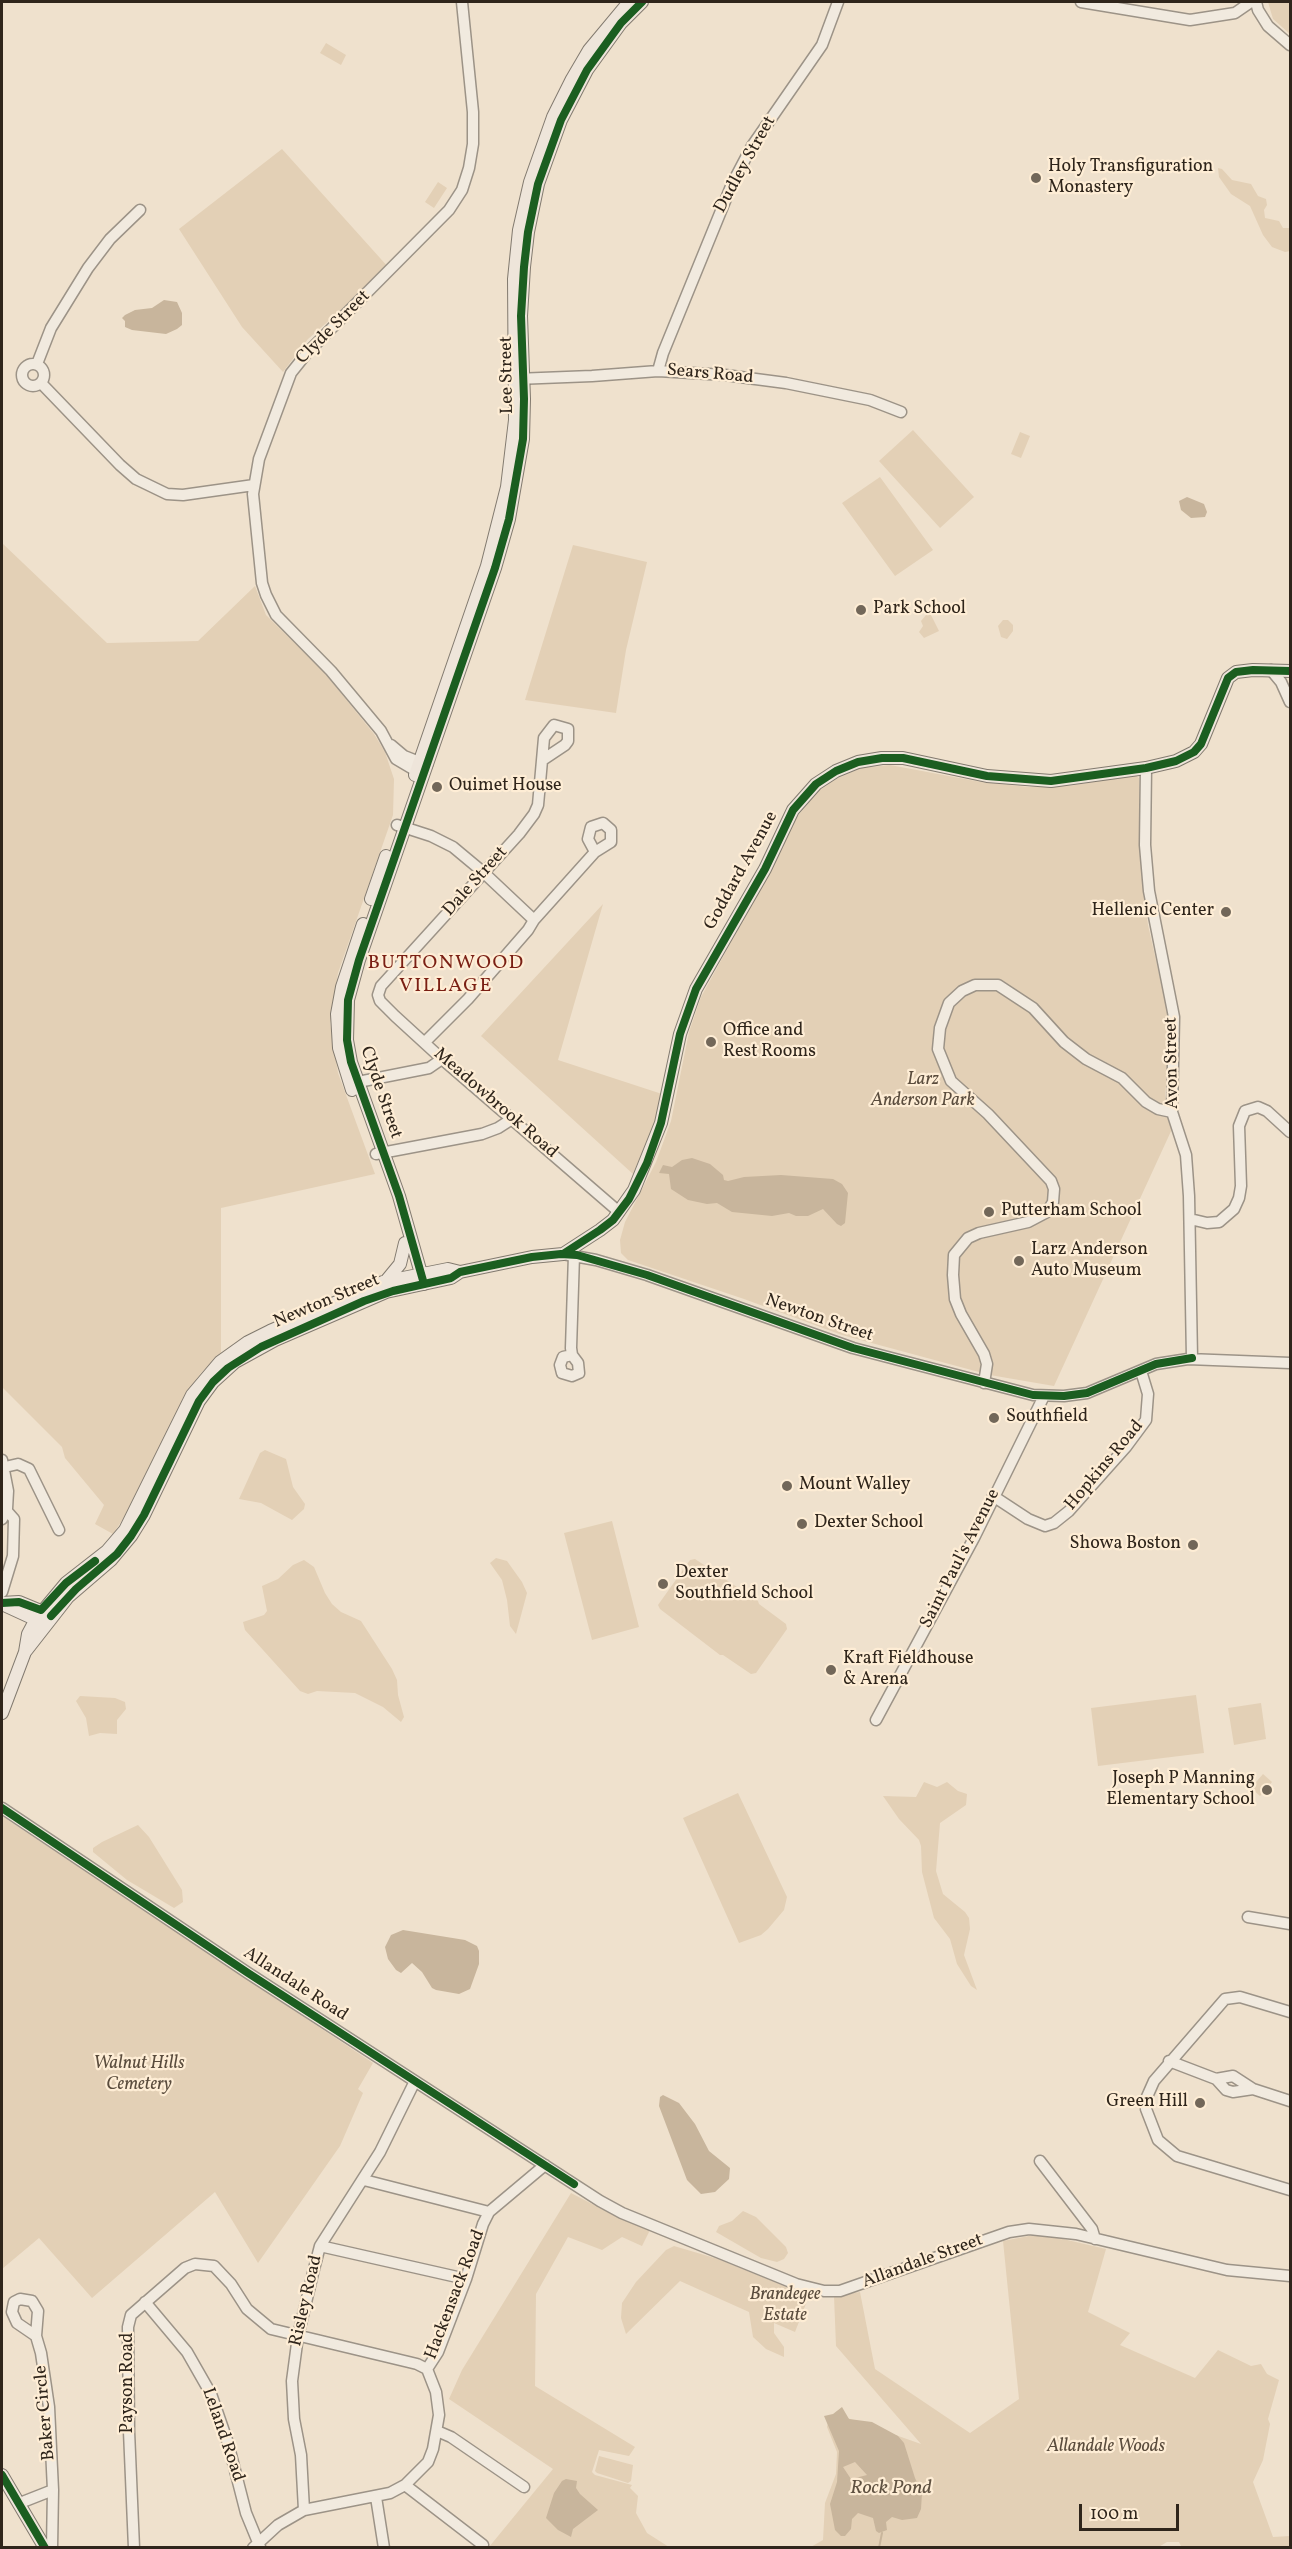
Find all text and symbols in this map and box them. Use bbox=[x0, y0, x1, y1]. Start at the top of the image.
street label: Dudley Street bbox=[710, 113, 782, 217]
place label: Holy Transfiguration Monastery bbox=[1048, 157, 1213, 200]
marker: Holy Transfiguration Monastery bbox=[1029, 171, 1043, 185]
street label: Clyde Street bbox=[292, 286, 376, 370]
street label: Lee Street bbox=[497, 336, 519, 414]
street label: Sears Road bbox=[666, 360, 754, 390]
place label: Park School bbox=[873, 599, 966, 621]
marker: Park School bbox=[854, 603, 868, 617]
place label: Ouimet House bbox=[449, 776, 562, 798]
marker: Ouimet House bbox=[430, 780, 444, 794]
street label: Goddard Avenue bbox=[701, 808, 783, 934]
street label: Dale Street bbox=[439, 843, 513, 921]
place label: Hellenic Center bbox=[1092, 901, 1214, 923]
marker: Hellenic Center bbox=[1219, 905, 1233, 919]
district label: BUTTONWOOD VILLAGE bbox=[367, 952, 525, 999]
street label: Avon Street bbox=[1161, 1017, 1185, 1109]
place label: Office and Rest Rooms bbox=[723, 1021, 816, 1064]
marker: Office and Rest Rooms bbox=[704, 1035, 718, 1049]
street label: Clyde Street bbox=[354, 1044, 406, 1142]
street label: Meadowbrook Road bbox=[428, 1044, 562, 1164]
park label: Larz Anderson Park bbox=[871, 1070, 975, 1112]
place label: Putterham School bbox=[1001, 1201, 1142, 1223]
marker: Putterham School bbox=[982, 1205, 996, 1219]
place label: Larz Anderson Auto Museum bbox=[1031, 1240, 1148, 1282]
marker: Larz Anderson Auto Museum bbox=[1012, 1254, 1026, 1268]
street label: Newton Street bbox=[271, 1270, 383, 1334]
street label: Newton Street bbox=[762, 1290, 876, 1348]
place label: Southfield bbox=[1006, 1407, 1088, 1429]
marker: Southfield bbox=[987, 1411, 1001, 1425]
street label: Hopkins Road bbox=[1061, 1416, 1149, 1516]
place label: Mount Walley bbox=[799, 1475, 910, 1497]
marker: Mount Walley bbox=[780, 1479, 794, 1493]
street label: Saint Paul's Avenue bbox=[916, 1486, 1006, 1632]
place label: Dexter School bbox=[814, 1513, 923, 1535]
marker: Dexter School bbox=[795, 1517, 809, 1531]
place label: Showa Boston bbox=[1069, 1534, 1181, 1556]
marker: Showa Boston bbox=[1186, 1538, 1200, 1552]
place label: Dexter Southfield School bbox=[675, 1563, 813, 1606]
marker: Dexter Southfield School bbox=[656, 1577, 670, 1591]
place label: Kraft Fieldhouse & Arena bbox=[843, 1649, 973, 1692]
marker: Kraft Fieldhouse & Arena bbox=[824, 1663, 838, 1677]
place label: Joseph P Manning Elementary School bbox=[1106, 1769, 1255, 1812]
marker: Joseph P Manning Elementary School bbox=[1260, 1783, 1274, 1797]
street label: Allandale Road bbox=[239, 1943, 351, 2027]
park label: Walnut Hills Cemetery bbox=[93, 2054, 185, 2096]
place label: Green Hill bbox=[1106, 2092, 1188, 2114]
marker: Green Hill bbox=[1193, 2096, 1207, 2110]
street label: Hackensack Road bbox=[421, 2227, 491, 2363]
street label: Allandale Street bbox=[860, 2230, 986, 2294]
street label: Risley Road bbox=[286, 2253, 328, 2349]
park label: Brandegee Estate bbox=[749, 2285, 821, 2328]
street label: Payson Road bbox=[118, 2333, 140, 2433]
street label: Baker Circle bbox=[31, 2364, 61, 2462]
street label: Leland Road bbox=[196, 2385, 248, 2485]
park label: Allandale Woods bbox=[1047, 2437, 1165, 2459]
water label: Rock Pond bbox=[850, 2477, 932, 2501]
scale bar bbox=[1082, 2492, 1182, 2530]
text: 100 m bbox=[1090, 2502, 1139, 2527]

